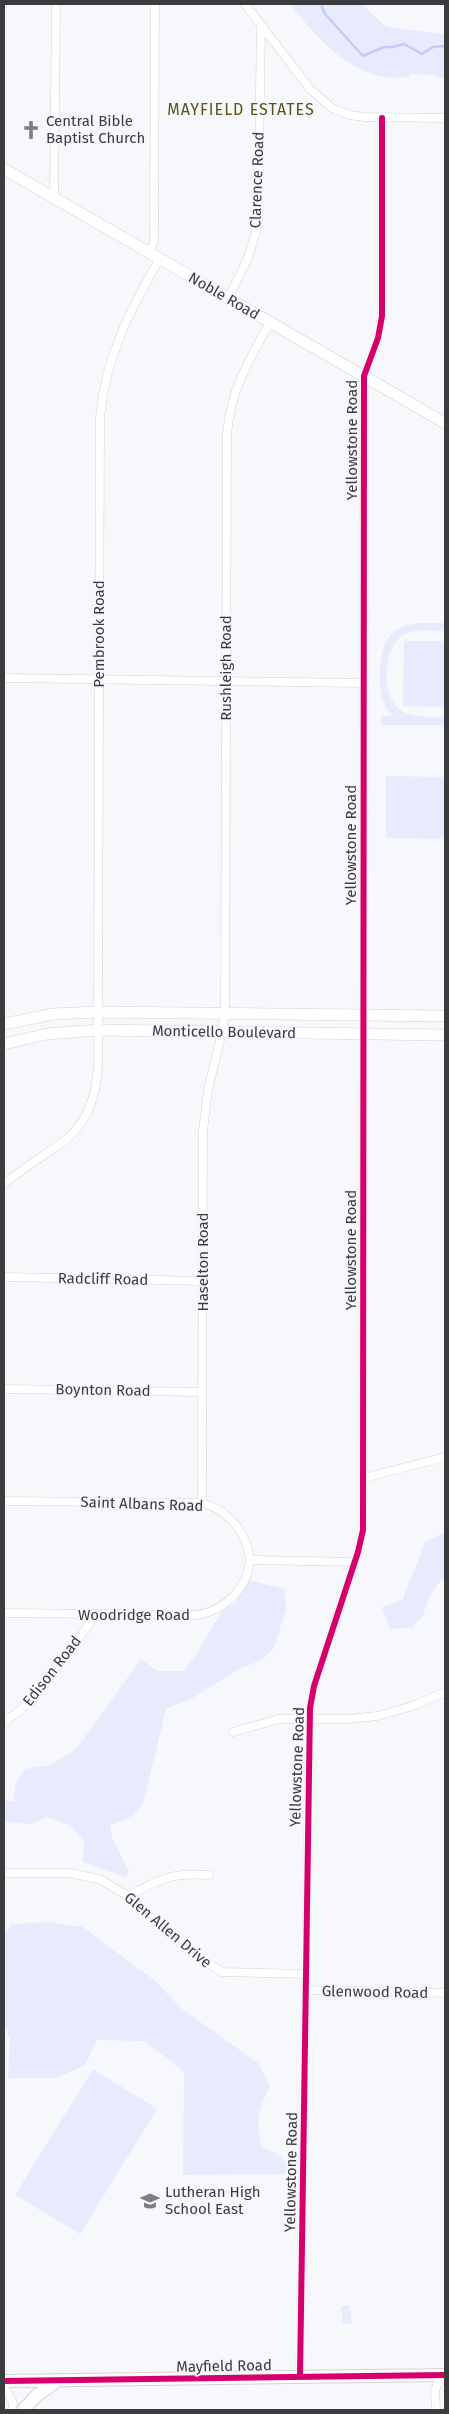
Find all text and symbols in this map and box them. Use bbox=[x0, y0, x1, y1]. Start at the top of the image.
district label: MAYFIELD ESTATES bbox=[167, 100, 315, 119]
place label: Central Bible Baptist Church bbox=[46, 112, 145, 147]
church icon: Central Bible Baptist Church bbox=[20, 119, 42, 141]
street label: Clarence Road bbox=[246, 131, 268, 229]
street label: Noble Road bbox=[185, 268, 263, 324]
street label: Yellowstone Road bbox=[343, 380, 361, 500]
street label: Pembrook Road bbox=[90, 580, 108, 688]
street label: Rushleigh Road bbox=[217, 615, 235, 721]
street label: Yellowstone Road bbox=[342, 785, 360, 905]
street label: Monticello Boulevard bbox=[152, 1022, 296, 1042]
street label: Yellowstone Road bbox=[342, 1190, 360, 1310]
street label: Haselton Road bbox=[194, 1212, 212, 1312]
street label: Radcliff Road bbox=[58, 1269, 148, 1289]
street label: Boynton Road bbox=[55, 1380, 151, 1400]
street label: Saint Albans Road bbox=[80, 1493, 204, 1515]
street label: Woodridge Road bbox=[78, 1606, 190, 1624]
street label: Edison Road bbox=[19, 1632, 85, 1710]
street label: Yellowstone Road bbox=[286, 1707, 308, 1827]
street label: Glen Allen Drive bbox=[121, 1888, 215, 1972]
street label: Glenwood Road bbox=[322, 1982, 428, 2002]
street label: Yellowstone Road bbox=[281, 2112, 301, 2232]
place label: Lutheran High School East bbox=[165, 2183, 261, 2218]
school or university icon: Lutheran High School East bbox=[139, 2190, 161, 2212]
street label: Mayfield Road bbox=[176, 2356, 272, 2376]

